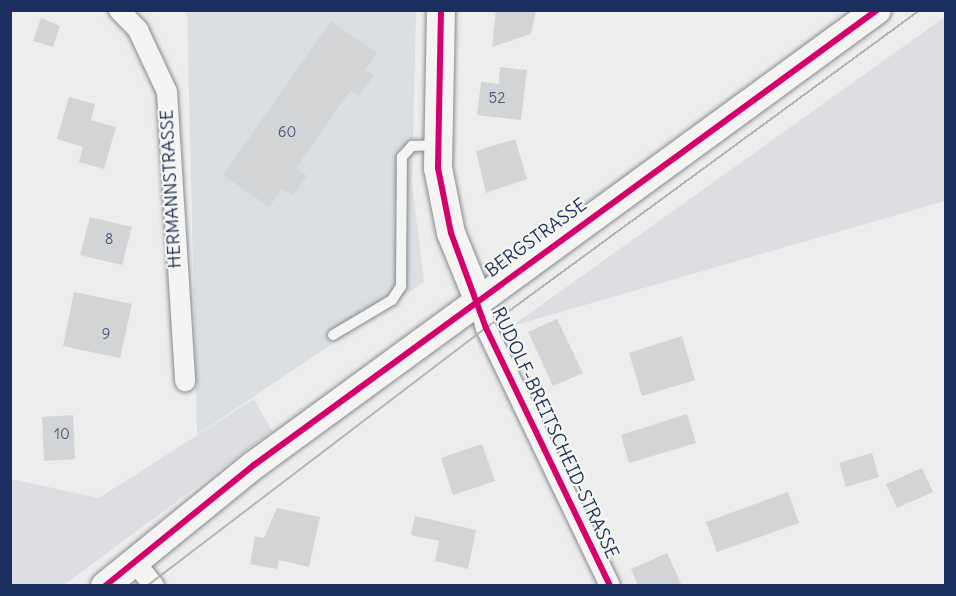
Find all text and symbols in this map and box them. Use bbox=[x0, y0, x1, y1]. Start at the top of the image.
house number: 52 bbox=[489, 89, 505, 107]
street label: HERMANNSTRASSE bbox=[156, 109, 186, 269]
house number: 60 bbox=[278, 123, 296, 141]
street label: BERGSTRASSE bbox=[481, 194, 591, 282]
house number: 8 bbox=[105, 230, 113, 248]
street label: RUDOLF-BREITSCHEID-STRASSE bbox=[487, 304, 623, 562]
house number: 9 bbox=[102, 325, 110, 343]
house number: 10 bbox=[54, 425, 70, 443]

